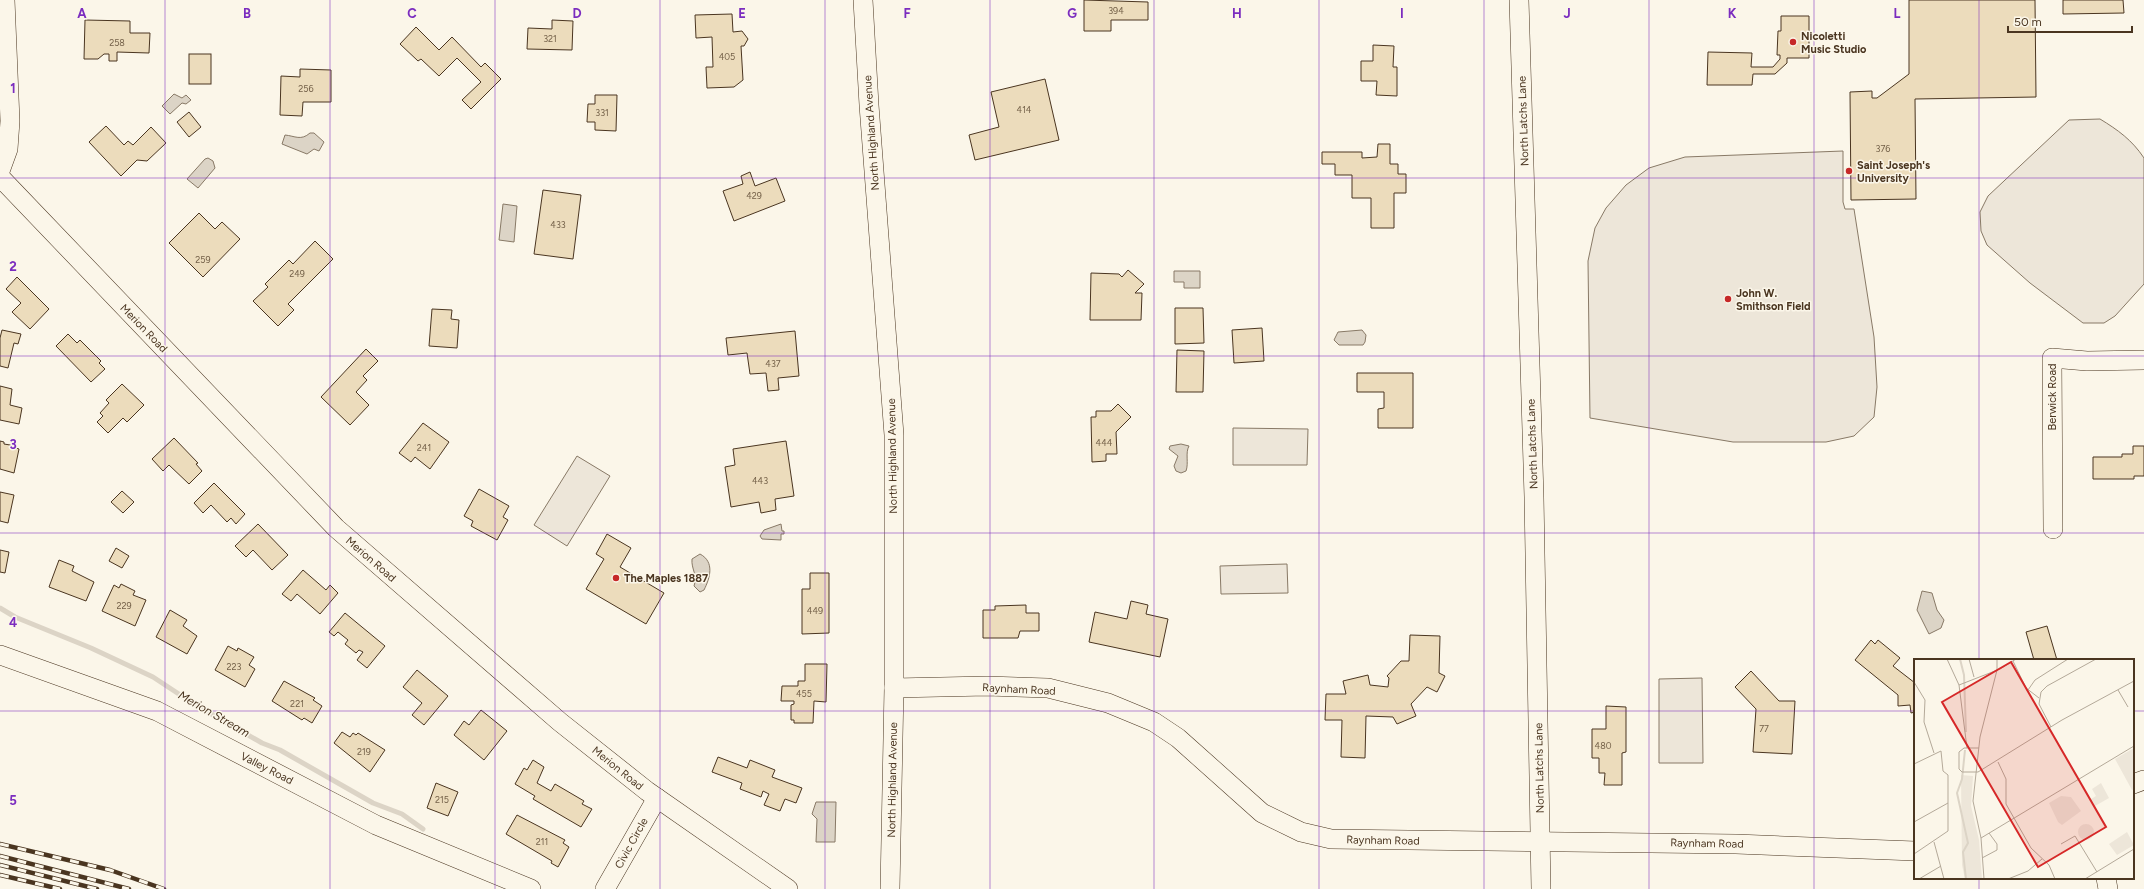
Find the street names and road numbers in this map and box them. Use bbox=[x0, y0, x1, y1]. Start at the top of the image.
street label: North Highland Avenue bbox=[861, 75, 882, 191]
street label: North Latchs Lane bbox=[1515, 76, 1532, 166]
street label: Merion Road bbox=[117, 301, 170, 355]
street label: Berwick Road bbox=[2046, 364, 2059, 430]
street label: North Highland Avenue bbox=[885, 398, 900, 514]
street label: North Latchs Lane bbox=[1524, 399, 1541, 489]
street label: Merion Road bbox=[343, 534, 398, 585]
street label: Raynham Road bbox=[982, 681, 1056, 698]
street label: North Highland Avenue bbox=[885, 722, 900, 838]
street label: North Latchs Lane bbox=[1532, 723, 1547, 813]
street label: Merion Road bbox=[589, 744, 646, 793]
street label: Valley Road bbox=[238, 750, 295, 787]
street label: Civic Circle bbox=[612, 816, 651, 871]
street label: Raynham Road bbox=[1346, 833, 1420, 848]
street label: Raynham Road bbox=[1670, 836, 1744, 851]

